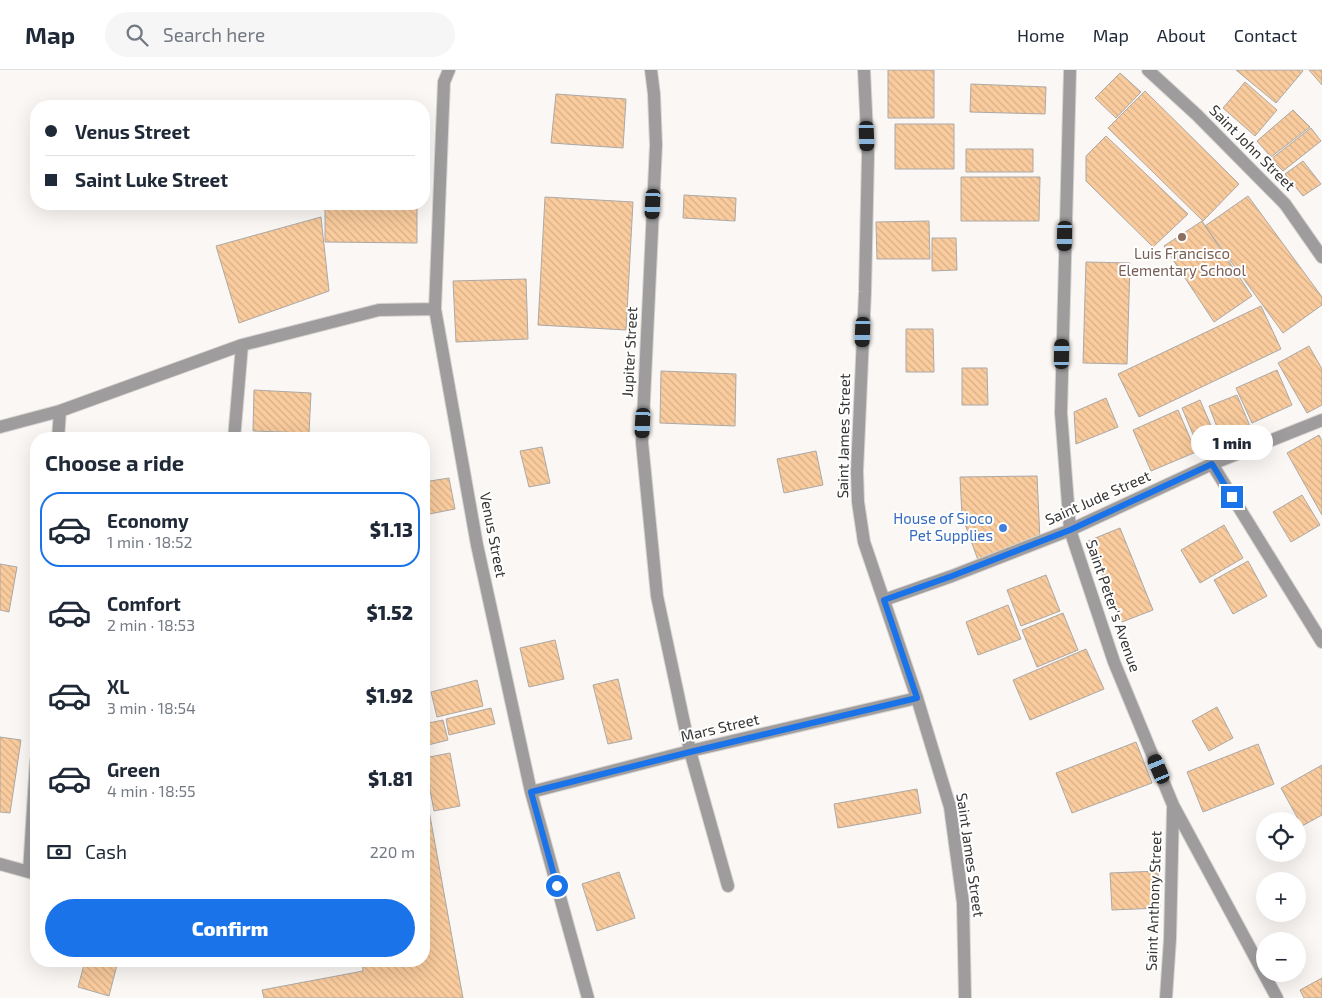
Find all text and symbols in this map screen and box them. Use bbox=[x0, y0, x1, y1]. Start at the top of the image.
search box bbox=[105, 12, 455, 57]
text: Map bbox=[25, 20, 75, 49]
icon: search bbox=[123, 21, 151, 49]
text: Search here bbox=[163, 23, 265, 46]
text: Home bbox=[1017, 24, 1065, 46]
text: Map bbox=[1093, 24, 1129, 46]
text: About bbox=[1157, 24, 1206, 46]
text: Contact bbox=[1234, 24, 1297, 46]
street label: Saint John Street bbox=[1206, 101, 1300, 194]
text: Venus Street bbox=[75, 120, 190, 143]
car bbox=[858, 121, 875, 151]
text: Saint Luke Street bbox=[75, 168, 228, 191]
car bbox=[644, 189, 661, 219]
car bbox=[1057, 221, 1072, 251]
marker: Luis Francisco Elementary School bbox=[1176, 231, 1188, 243]
place label: Luis Francisco Elementary School bbox=[1118, 244, 1246, 279]
street label: Jupiter Street bbox=[618, 306, 640, 398]
car bbox=[854, 317, 871, 347]
car bbox=[1054, 339, 1069, 369]
street label: Saint James Street bbox=[833, 373, 853, 499]
car bbox=[634, 408, 651, 438]
callout: 1 min bbox=[1191, 424, 1273, 460]
text: 1 min bbox=[1212, 433, 1252, 452]
text: Choose a ride bbox=[45, 449, 184, 475]
street label: Saint Jude Street bbox=[1042, 466, 1153, 528]
route end bbox=[1221, 486, 1243, 508]
street label: Venus Street bbox=[477, 491, 511, 579]
icon: car bbox=[47, 507, 92, 552]
text: Economy bbox=[107, 509, 189, 532]
place label: House of Sioco Pet Supplies bbox=[893, 509, 993, 544]
text: $1.13 bbox=[370, 518, 413, 541]
marker: House of Sioco Pet Supplies bbox=[997, 522, 1009, 534]
text: 1 min · 18:52 bbox=[107, 532, 193, 551]
street label: Saint Peter's Avenue bbox=[1083, 537, 1145, 674]
icon: car bbox=[47, 590, 92, 635]
text: Comfort bbox=[107, 592, 181, 615]
text: $1.52 bbox=[367, 601, 413, 624]
text: 2 min · 18:53 bbox=[107, 615, 195, 634]
icon: car bbox=[47, 673, 92, 718]
text: XL bbox=[107, 675, 129, 698]
text: $1.92 bbox=[366, 684, 413, 707]
text: 3 min · 18:54 bbox=[107, 698, 196, 717]
street label: Mars Street bbox=[679, 709, 761, 745]
car bbox=[1146, 752, 1171, 786]
icon: car bbox=[47, 756, 92, 801]
text: Green bbox=[107, 758, 160, 781]
text: $1.81 bbox=[368, 767, 413, 790]
text: 4 min · 18:55 bbox=[107, 781, 196, 800]
street label: Saint James Street bbox=[953, 792, 989, 918]
map controls bbox=[1256, 812, 1306, 982]
button: locate bbox=[1256, 812, 1306, 862]
street label: Saint Anthony Street bbox=[1142, 830, 1164, 971]
icon: cash bbox=[45, 838, 73, 866]
text: Cash bbox=[85, 840, 127, 863]
text: 220 m bbox=[370, 842, 415, 861]
button: + bbox=[1256, 872, 1306, 922]
route start bbox=[546, 875, 568, 897]
button: Confirm bbox=[45, 899, 415, 957]
button: − bbox=[1256, 932, 1306, 982]

